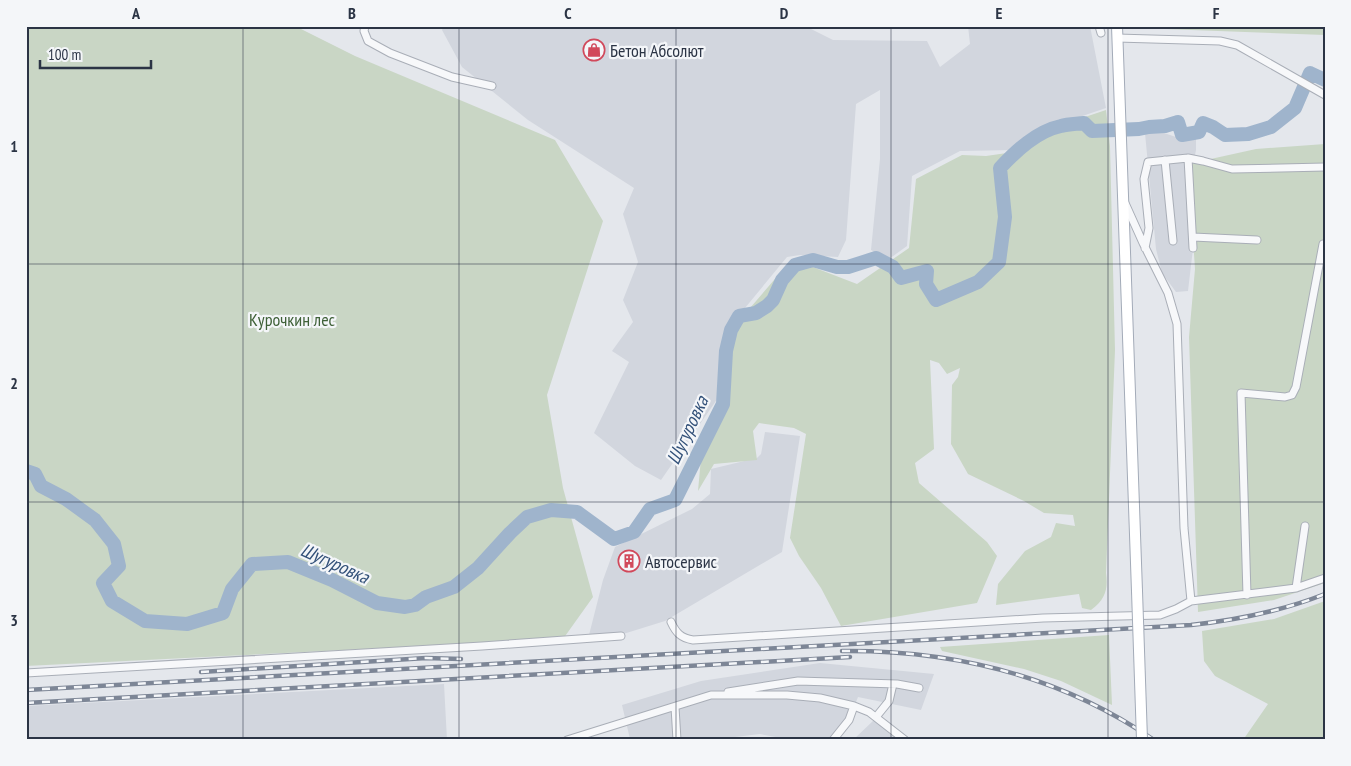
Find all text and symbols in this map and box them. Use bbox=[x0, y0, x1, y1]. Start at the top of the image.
text: A bbox=[131, 3, 141, 23]
text: B bbox=[348, 3, 356, 23]
text: C bbox=[564, 3, 572, 23]
text: D bbox=[780, 3, 789, 23]
text: E bbox=[996, 3, 1003, 23]
text: F bbox=[1213, 3, 1220, 23]
scale bar bbox=[40, 38, 151, 70]
shop icon: Бетон Абсолют bbox=[582, 38, 606, 62]
place label: Бетон Абсолют bbox=[610, 39, 704, 62]
text: 100 m bbox=[48, 45, 81, 64]
text: 1 bbox=[10, 136, 18, 156]
park label: Курочкин лес bbox=[249, 308, 335, 331]
text: 2 bbox=[10, 373, 18, 393]
water label: Шугуровка bbox=[661, 391, 714, 468]
water label: Шугуровка bbox=[297, 537, 374, 589]
building icon: Автосервис bbox=[617, 549, 641, 573]
place label: Автосервис bbox=[645, 550, 718, 573]
text: 3 bbox=[10, 610, 18, 630]

